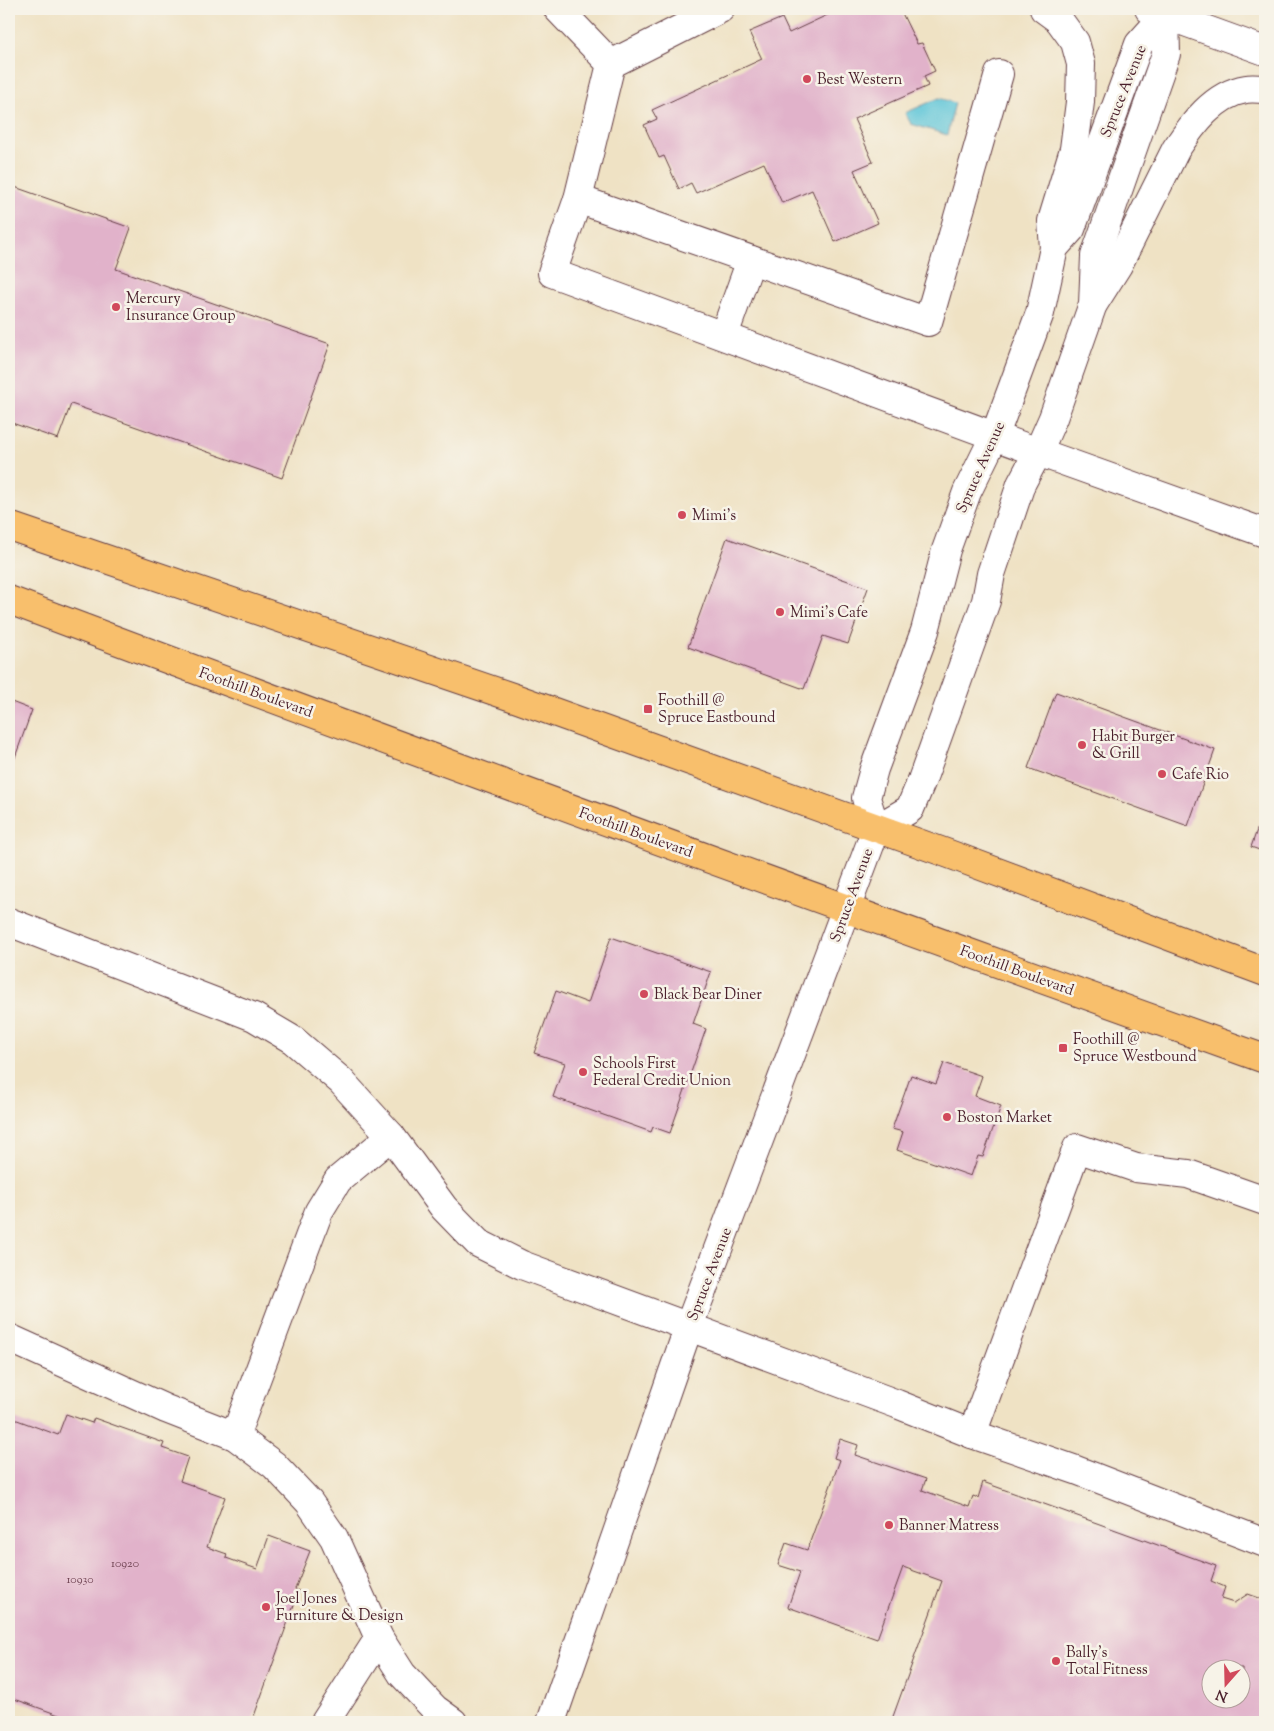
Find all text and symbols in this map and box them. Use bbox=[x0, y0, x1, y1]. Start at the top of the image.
street label: Spruce Avenue bbox=[1096, 42, 1153, 141]
place label: Best Western bbox=[817, 70, 902, 91]
marker: Best Western bbox=[801, 73, 813, 85]
place label: Mercury Insurance Group bbox=[126, 289, 236, 327]
marker: Mercury Insurance Group bbox=[110, 301, 122, 313]
street label: Spruce Avenue bbox=[952, 418, 1011, 517]
place label: Mimi's bbox=[692, 506, 736, 527]
marker: Mimi's bbox=[676, 509, 688, 521]
place label: Mimi's Cafe bbox=[790, 603, 868, 624]
marker: Mimi's Cafe bbox=[774, 606, 786, 618]
street label: Foothill Boulevard bbox=[196, 663, 316, 724]
place label: Foothill @ Spruce Eastbound bbox=[658, 691, 776, 729]
marker: Foothill @ Spruce Eastbound bbox=[642, 703, 654, 715]
place label: Habit Burger & Grill bbox=[1092, 727, 1175, 765]
marker: Habit Burger & Grill bbox=[1076, 739, 1088, 751]
place label: Cafe Rio bbox=[1172, 765, 1229, 786]
marker: Cafe Rio bbox=[1156, 768, 1168, 780]
street label: Foothill Boulevard bbox=[576, 803, 696, 864]
street label: Spruce Avenue bbox=[826, 846, 879, 945]
street label: Foothill Boulevard bbox=[957, 941, 1077, 1002]
place label: Black Bear Diner bbox=[654, 985, 762, 1006]
marker: Black Bear Diner bbox=[638, 988, 650, 1000]
place label: Foothill @ Spruce Westbound bbox=[1073, 1030, 1197, 1068]
marker: Foothill @ Spruce Westbound bbox=[1057, 1042, 1069, 1054]
place label: Schools First Federal Credit Union bbox=[593, 1054, 731, 1092]
marker: Schools First Federal Credit Union bbox=[577, 1066, 589, 1078]
place label: Boston Market bbox=[957, 1108, 1052, 1129]
marker: Boston Market bbox=[941, 1111, 953, 1123]
street label: Spruce Avenue bbox=[683, 1225, 738, 1324]
place label: Banner Matress bbox=[899, 1516, 999, 1537]
marker: Banner Matress bbox=[883, 1519, 895, 1531]
house number: 10920 bbox=[111, 1555, 139, 1573]
house number: 10930 bbox=[66, 1571, 94, 1589]
place label: Joel Jones Furniture & Design bbox=[275, 1589, 404, 1627]
marker: Joel Jones Furniture & Design bbox=[260, 1601, 272, 1613]
place label: Bally's Total Fitness bbox=[1066, 1643, 1148, 1681]
marker: Bally's Total Fitness bbox=[1050, 1655, 1062, 1667]
north arrow bbox=[1202, 1658, 1252, 1708]
text: N bbox=[1214, 1683, 1231, 1706]

